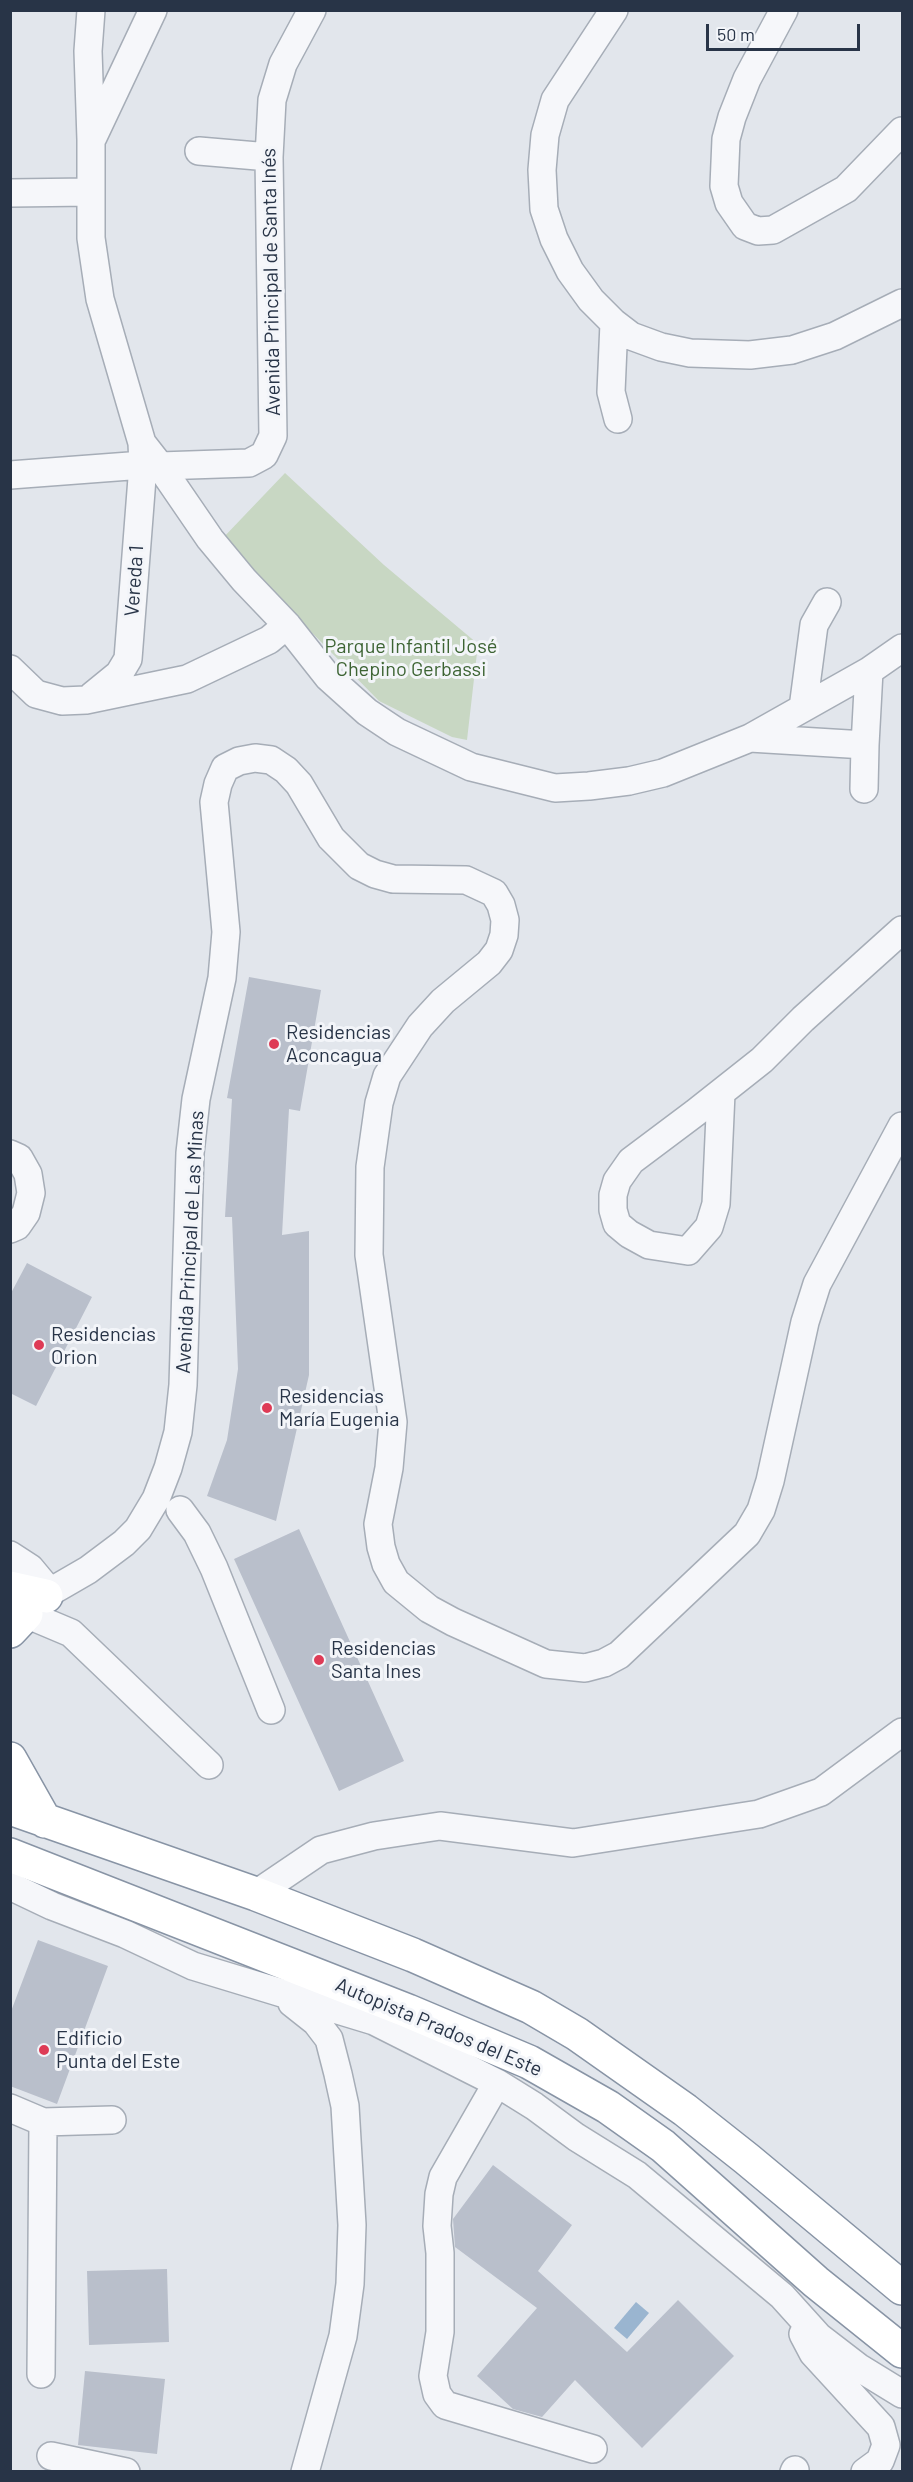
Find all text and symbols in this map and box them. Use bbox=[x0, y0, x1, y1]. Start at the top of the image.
scale bar bbox=[709, 12, 864, 50]
text: 50 m bbox=[717, 23, 755, 45]
street label: Avenida Principal de Santa Inés bbox=[257, 148, 285, 416]
street label: Vereda 1 bbox=[120, 545, 148, 617]
park label: Parque Infantil José Chepino Gerbassi bbox=[325, 634, 497, 681]
place label: Residencias Aconcagua bbox=[286, 1020, 391, 1067]
marker: Residencias Aconcagua bbox=[267, 1037, 281, 1051]
street label: Avenida Principal de Las Minas bbox=[171, 1110, 209, 1374]
place label: Residencias Orion bbox=[51, 1322, 156, 1369]
marker: Residencias Orion bbox=[32, 1338, 46, 1352]
place label: Residencias María Eugenia bbox=[279, 1384, 400, 1431]
marker: Residencias María Eugenia bbox=[260, 1401, 274, 1415]
place label: Residencias Santa Ines bbox=[331, 1636, 436, 1683]
marker: Residencias Santa Ines bbox=[312, 1653, 326, 1667]
street label: Autopista Prados del Este bbox=[332, 1973, 546, 2081]
place label: Edificio Punta del Este bbox=[56, 2026, 180, 2073]
marker: Edificio Punta del Este bbox=[37, 2043, 51, 2057]

